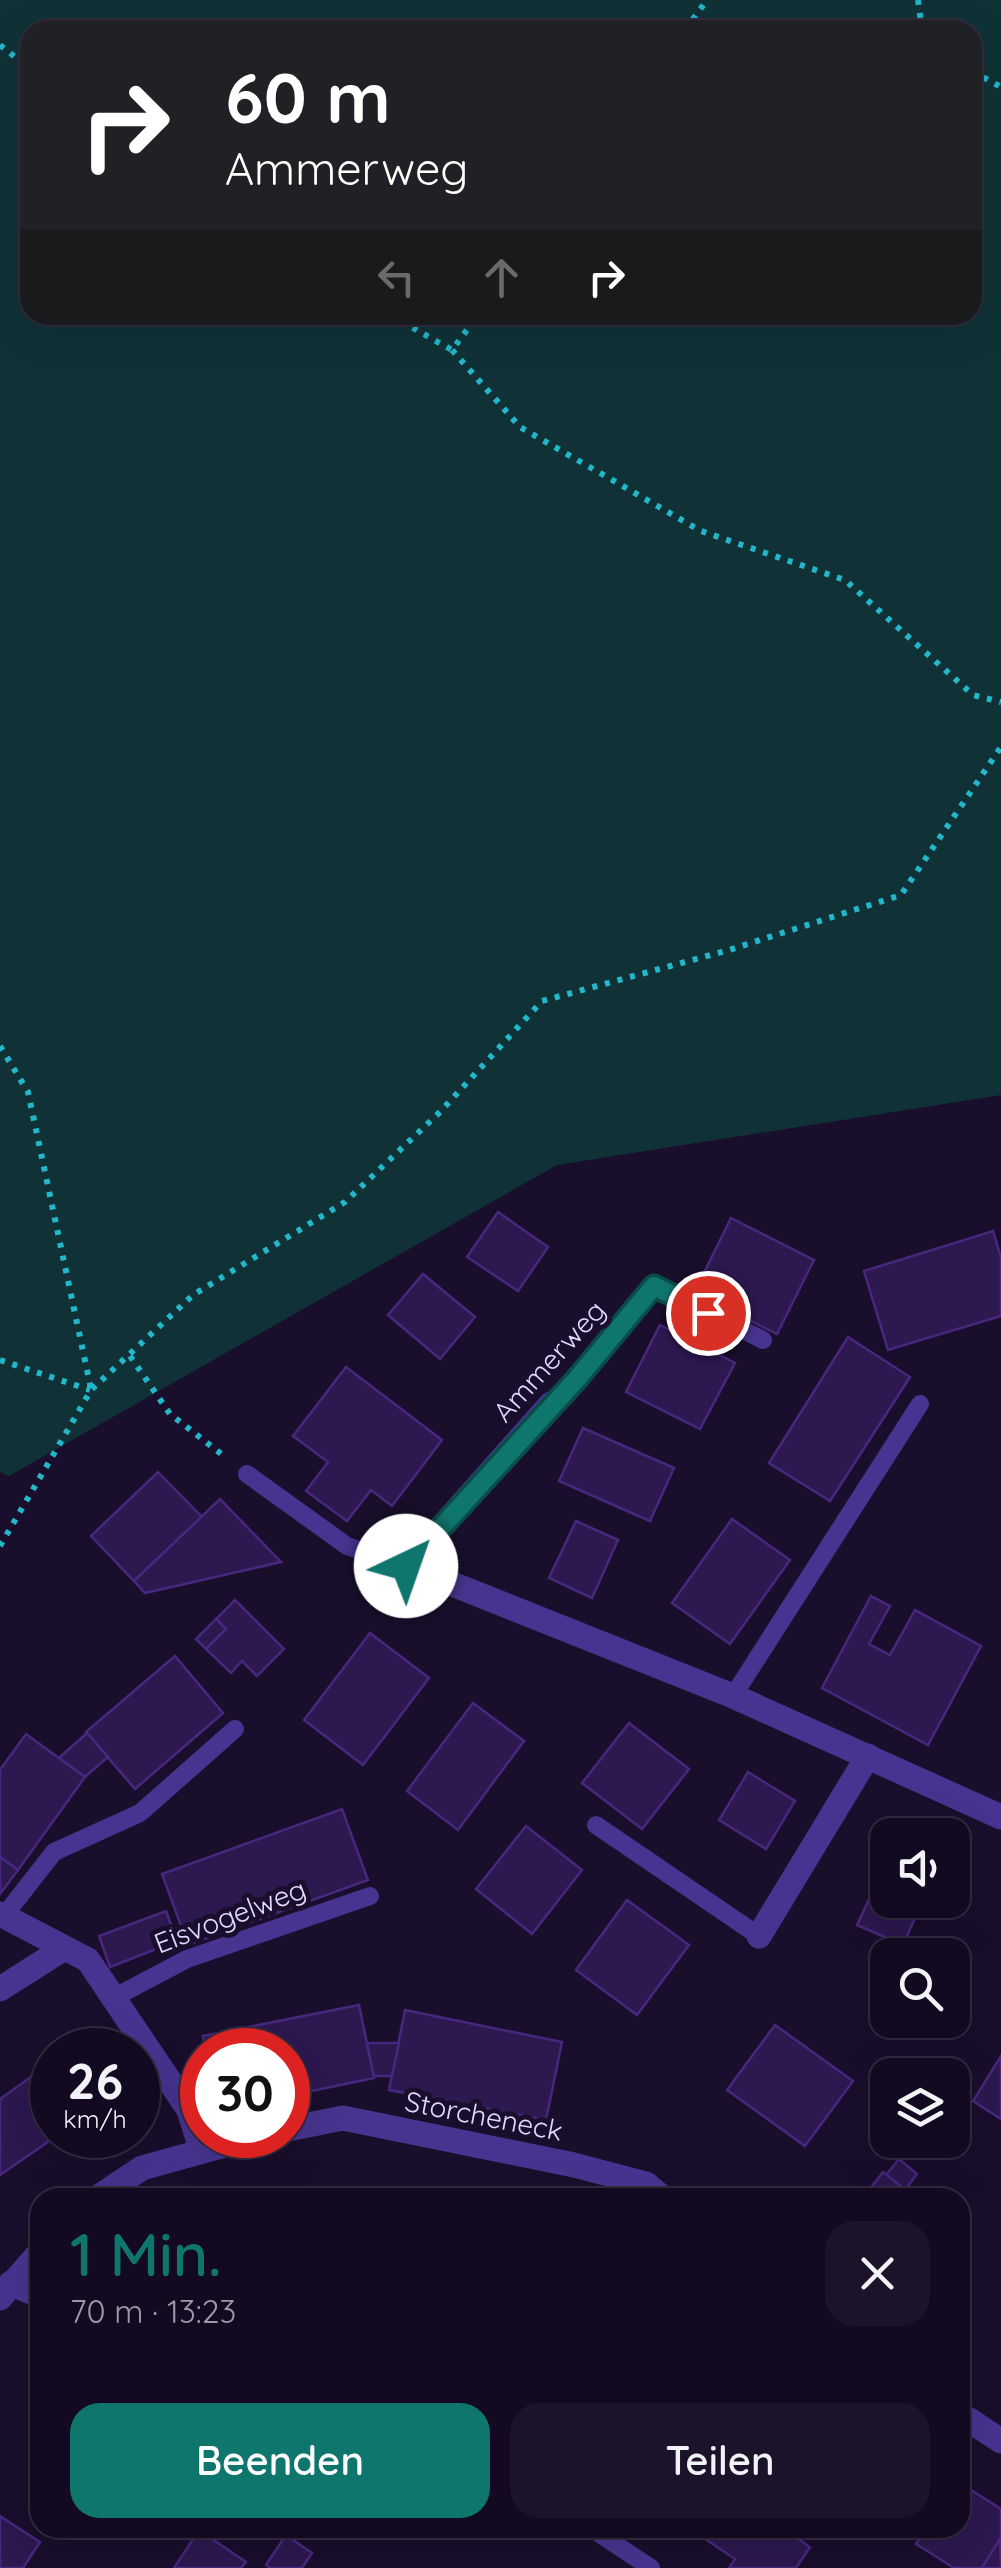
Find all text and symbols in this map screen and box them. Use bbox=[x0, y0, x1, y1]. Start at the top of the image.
text: 60 m bbox=[225, 53, 391, 141]
icon: right bbox=[60, 60, 190, 190]
text: Ammerweg bbox=[225, 140, 468, 196]
icon: left bbox=[369, 250, 424, 305]
icon: ahead bbox=[474, 250, 529, 305]
icon: right bbox=[579, 250, 634, 305]
pin bbox=[666, 1271, 751, 1356]
icon: arrive bbox=[681, 1286, 736, 1341]
street label: Ammerweg bbox=[485, 1293, 612, 1429]
position arrow bbox=[354, 1514, 458, 1618]
map controls bbox=[870, 1818, 970, 2158]
button: sound bbox=[870, 1818, 970, 1918]
street label: Eisvogelweg bbox=[149, 1871, 311, 1960]
button: search bbox=[870, 1938, 970, 2038]
speed limit sign: 30 bbox=[180, 2028, 310, 2158]
text: 26 bbox=[67, 2049, 123, 2112]
button: layers bbox=[870, 2058, 970, 2158]
street label: Storcheneck bbox=[402, 2083, 566, 2148]
text: km/h bbox=[63, 2103, 127, 2134]
text: 1 Min. bbox=[70, 2216, 222, 2291]
button: close bbox=[825, 2221, 930, 2326]
text: 70 m · 13:23 bbox=[70, 2291, 236, 2331]
button: Beenden bbox=[70, 2403, 490, 2518]
button: Teilen bbox=[510, 2403, 930, 2518]

